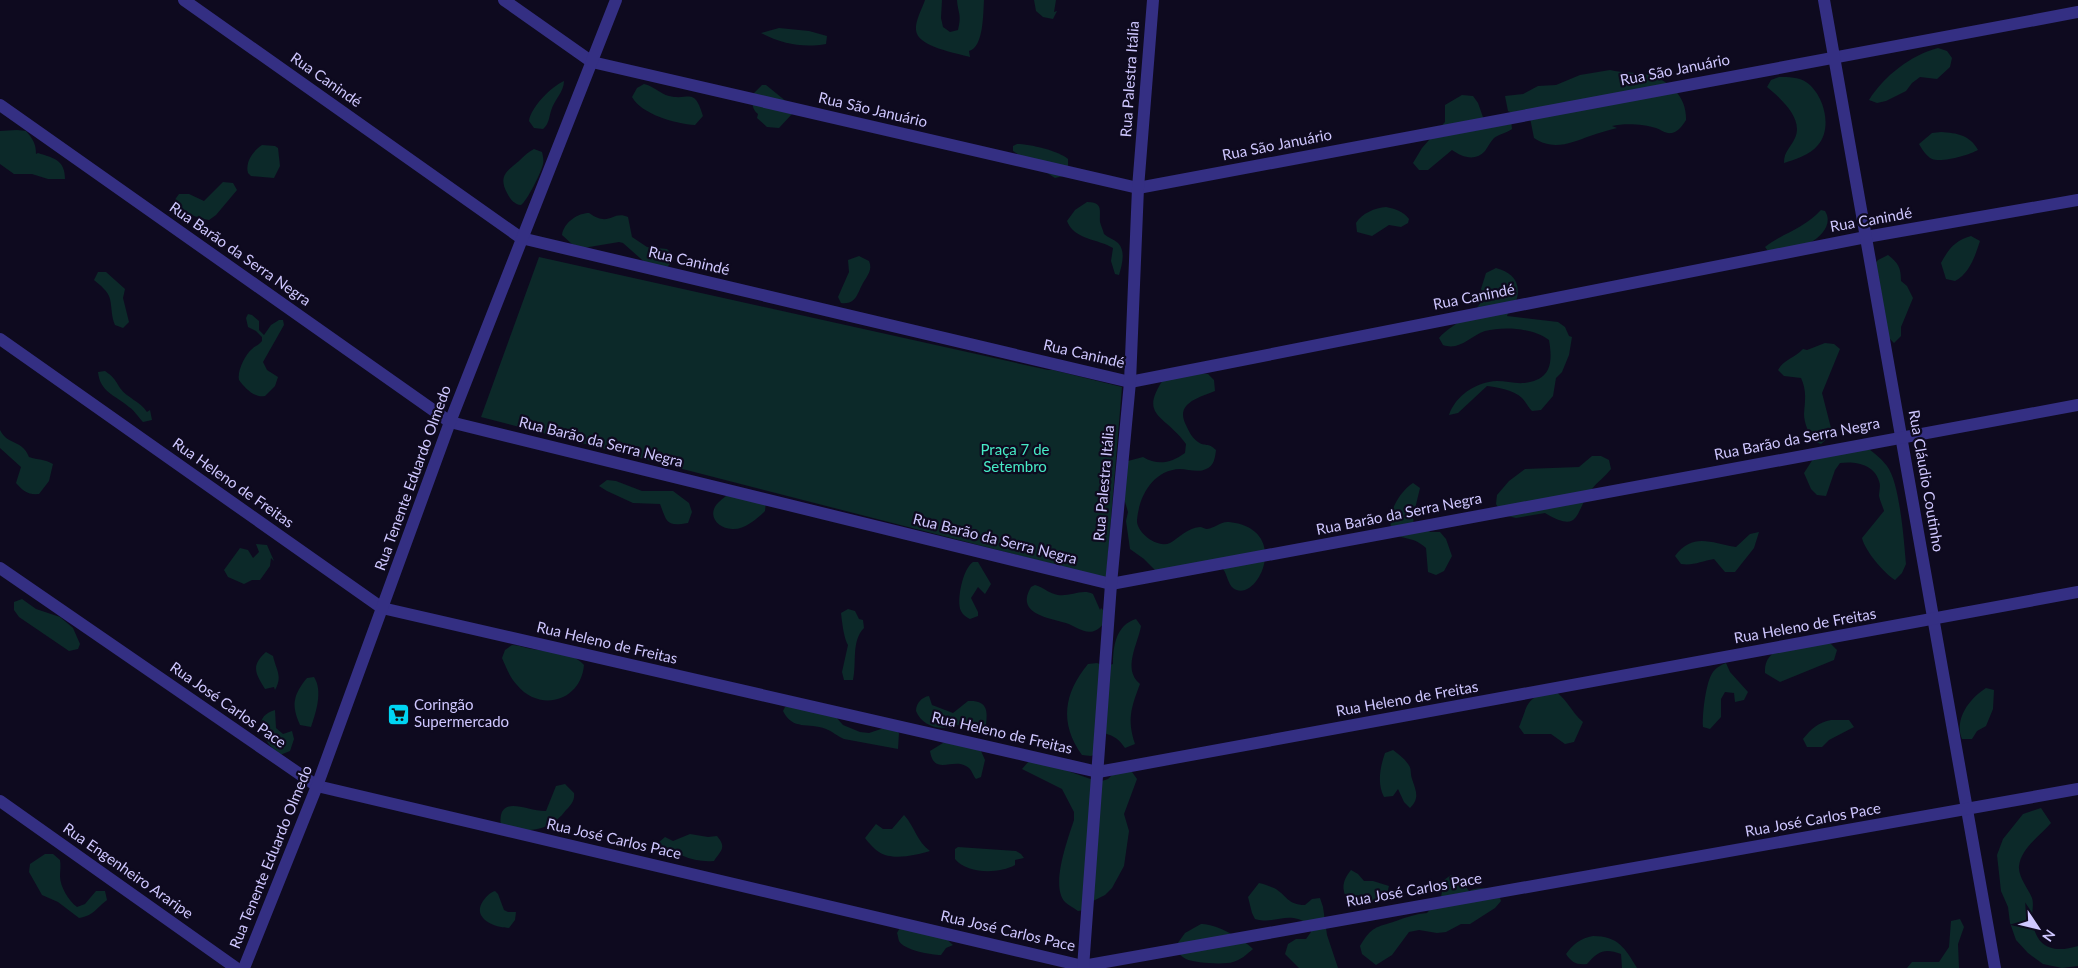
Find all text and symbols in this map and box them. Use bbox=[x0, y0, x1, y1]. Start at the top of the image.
street label: Rua Palestra Itália bbox=[1116, 20, 1142, 138]
street label: Rua Canindé bbox=[287, 48, 366, 110]
street label: Rua São Januário bbox=[1618, 50, 1731, 88]
street label: Rua São Januário bbox=[817, 88, 930, 130]
street label: Rua São Januário bbox=[1220, 125, 1333, 163]
street label: Rua Barão da Serra Negra bbox=[166, 197, 315, 309]
street label: Rua Canindé bbox=[1828, 203, 1913, 235]
street label: Rua Canindé bbox=[647, 242, 732, 278]
street label: Rua Canindé bbox=[1431, 279, 1516, 313]
street label: Rua Canindé bbox=[1042, 335, 1127, 371]
street label: Rua Tenente Eduardo Olmedo bbox=[370, 383, 454, 573]
street label: Rua Cláudio Coutinho bbox=[1906, 409, 1948, 553]
street label: Rua Barão da Serra Negra bbox=[517, 412, 685, 470]
street label: Rua Barão da Serra Negra bbox=[1712, 413, 1881, 463]
street label: Rua Palestra Itália bbox=[1089, 424, 1117, 542]
street label: Rua Heleno de Freitas bbox=[169, 433, 298, 531]
park label: Praça 7 de Setembro bbox=[981, 440, 1050, 475]
street label: Rua Barão da Serra Negra bbox=[1314, 488, 1483, 538]
street label: Rua Barão da Serra Negra bbox=[911, 509, 1079, 567]
street label: Rua Heleno de Freitas bbox=[1732, 604, 1877, 646]
street label: Rua Heleno de Freitas bbox=[535, 617, 679, 667]
street label: Rua José Carlos Pace bbox=[167, 657, 290, 751]
street label: Rua Heleno de Freitas bbox=[1334, 677, 1479, 719]
place label: Coringão Supermercado bbox=[414, 695, 509, 730]
supermarket icon: Coringão Supermercado bbox=[386, 702, 410, 726]
street label: Rua Heleno de Freitas bbox=[930, 707, 1074, 757]
street label: Rua Tenente Eduardo Olmedo bbox=[225, 762, 315, 951]
street label: Rua José Carlos Pace bbox=[1743, 798, 1882, 840]
street label: Rua José Carlos Pace bbox=[545, 814, 683, 862]
street label: Rua Engenheiro Araripe bbox=[60, 818, 197, 922]
street label: Rua José Carlos Pace bbox=[1344, 868, 1483, 910]
north arrow bbox=[2013, 903, 2063, 953]
street label: Rua José Carlos Pace bbox=[939, 906, 1077, 954]
text: N bbox=[2039, 926, 2059, 945]

